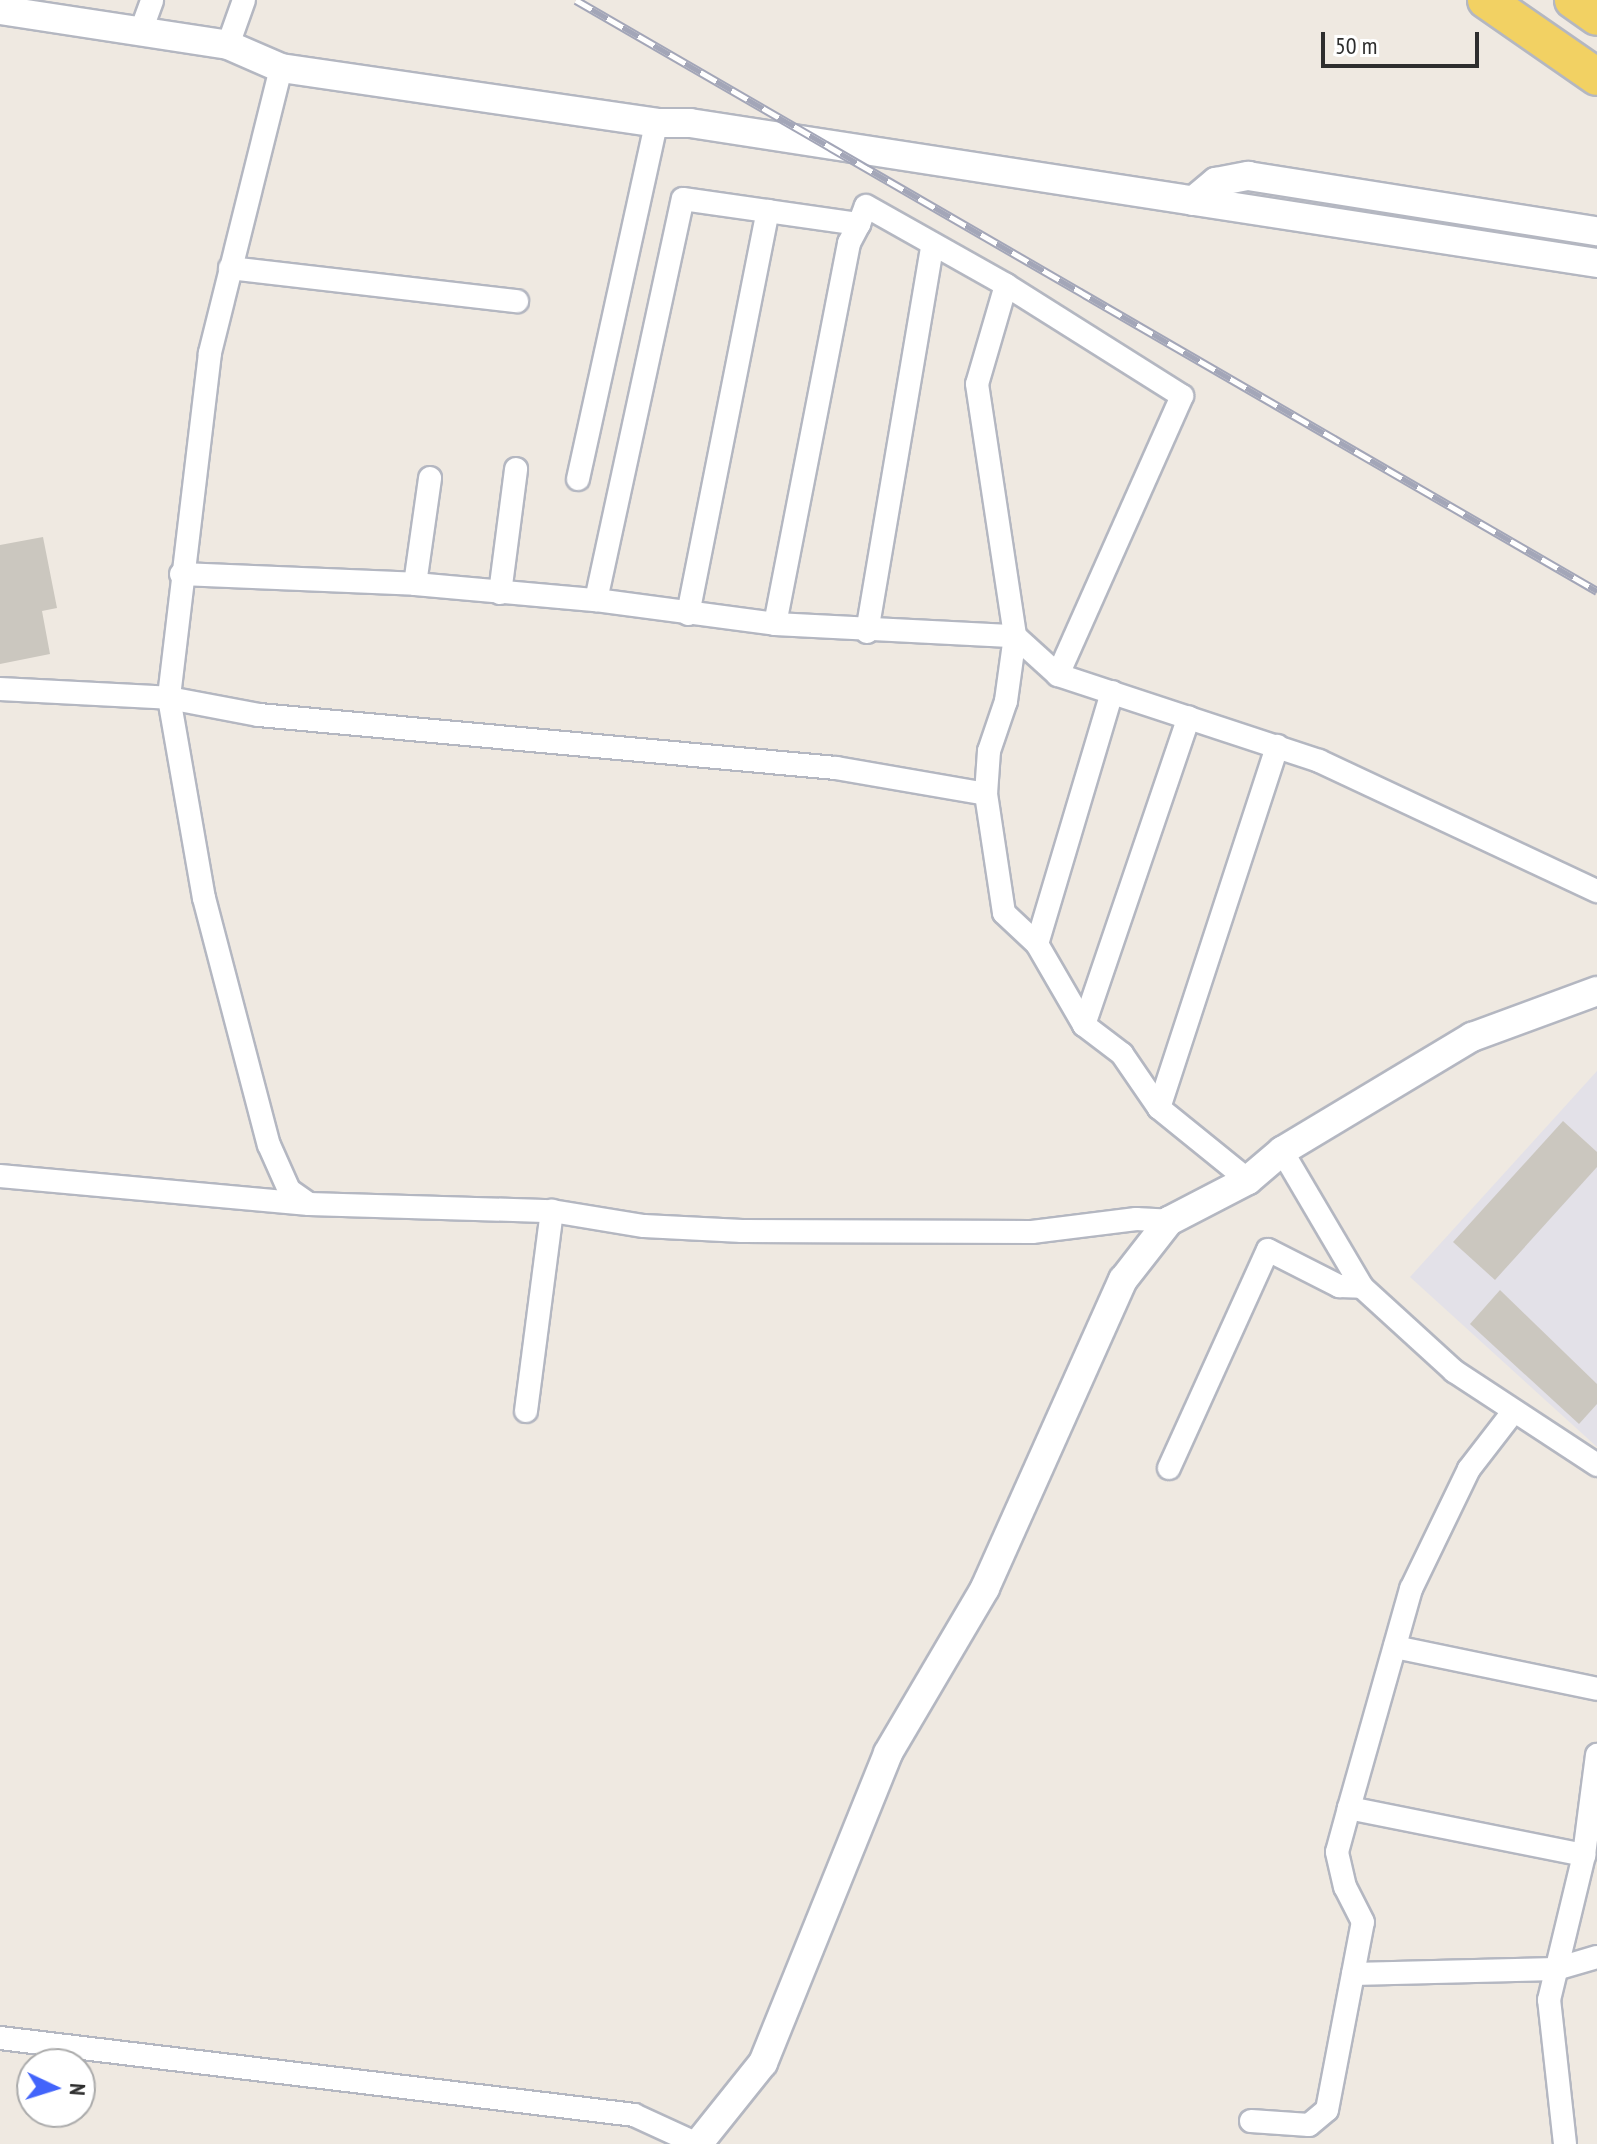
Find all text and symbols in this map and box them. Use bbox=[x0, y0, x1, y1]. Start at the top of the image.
scale bar bbox=[1325, 16, 1483, 66]
text: 50 m bbox=[1335, 30, 1377, 61]
north arrow bbox=[16, 2048, 96, 2128]
text: N bbox=[64, 2083, 92, 2096]

